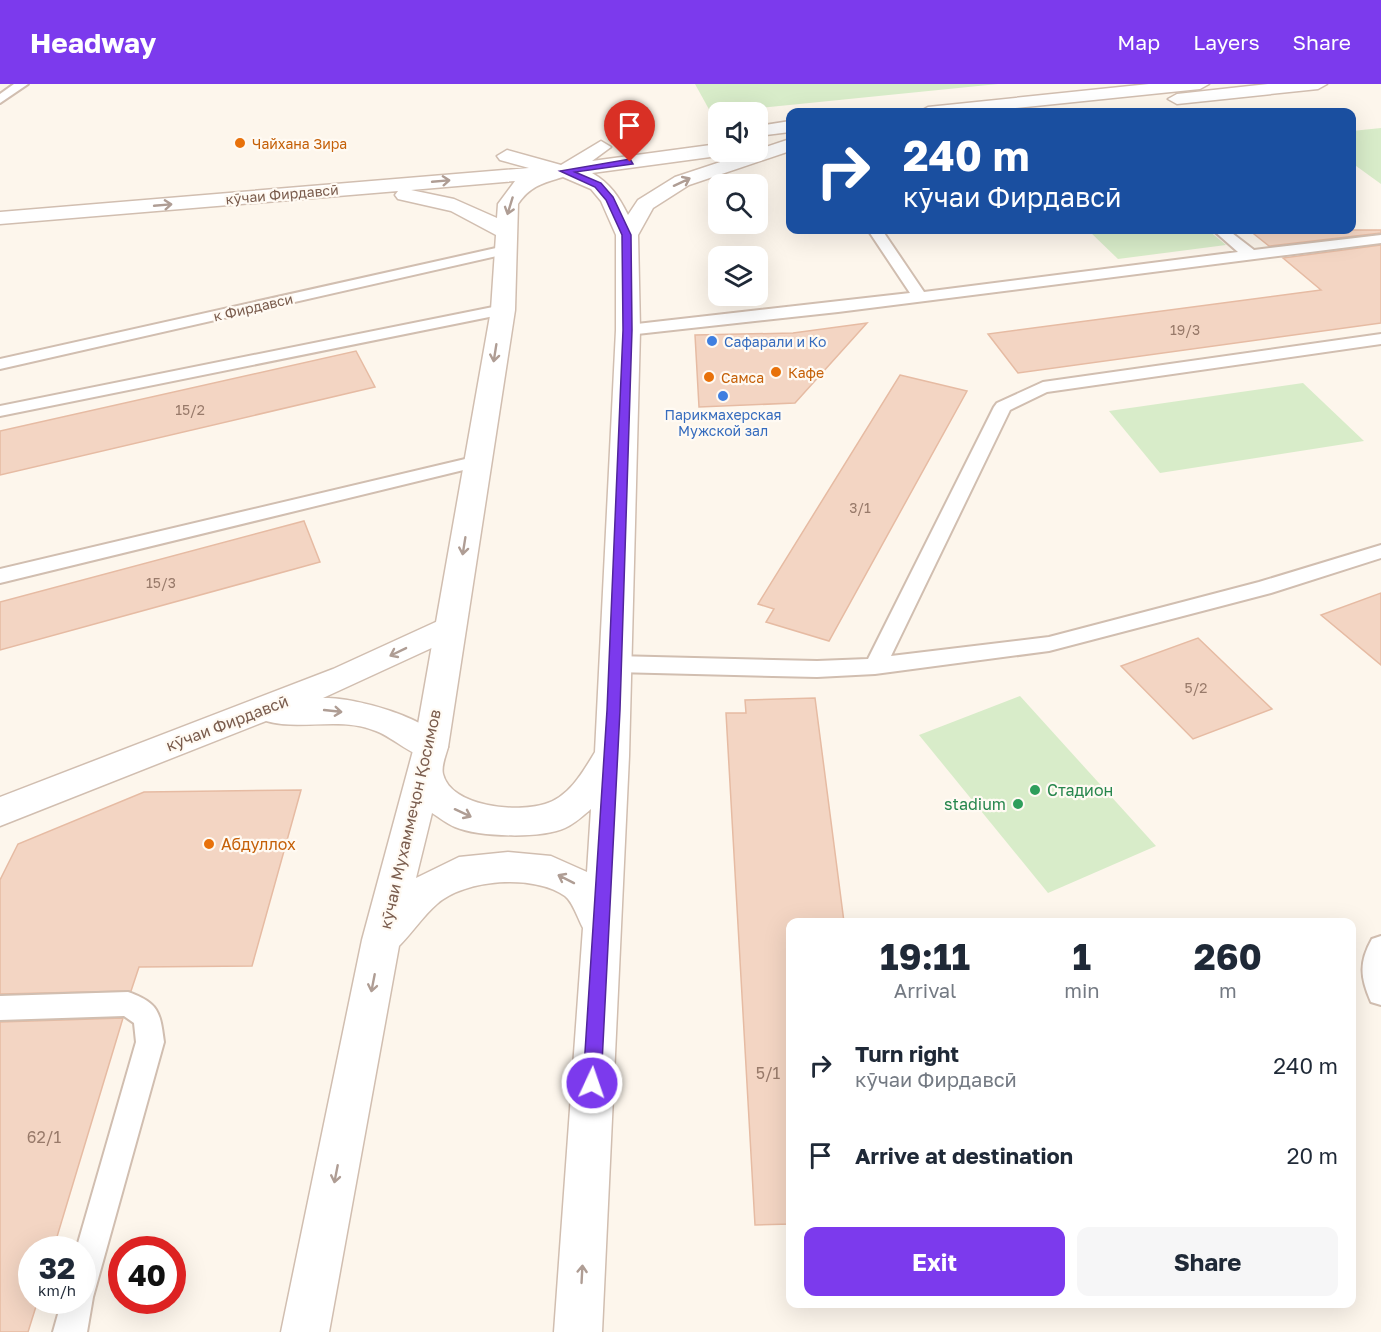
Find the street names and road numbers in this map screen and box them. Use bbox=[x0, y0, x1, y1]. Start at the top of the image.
street label: кӯчаи Фирдавсӣ bbox=[225, 181, 339, 207]
street label: к Фирдавси bbox=[212, 290, 294, 324]
street label: кӯчаи Фирдавсӣ bbox=[163, 690, 291, 756]
street label: кӯчаи Мухаммеҷон Қосимов bbox=[375, 707, 445, 931]

